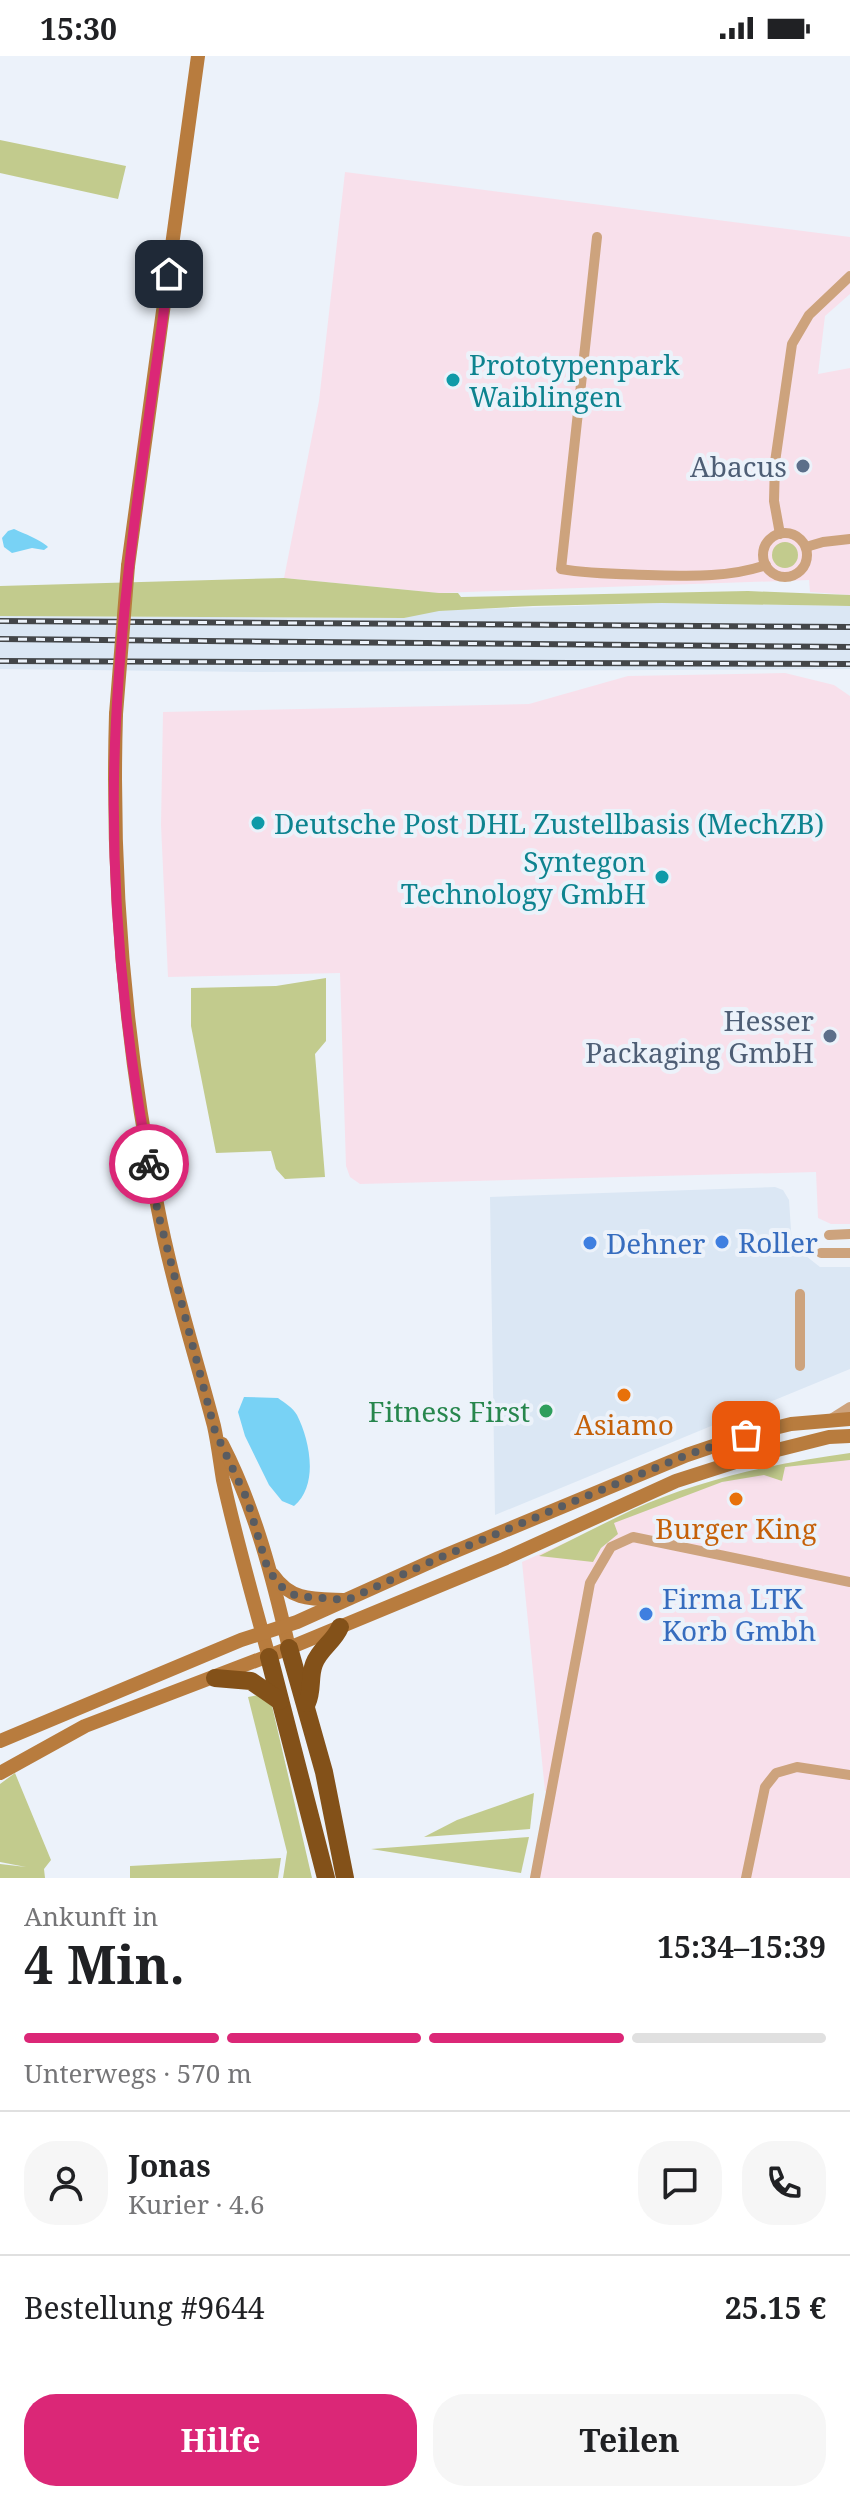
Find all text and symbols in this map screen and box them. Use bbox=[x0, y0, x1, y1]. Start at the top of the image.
text: 15:30 bbox=[40, 8, 117, 49]
pin bbox=[135, 240, 203, 308]
icon: home bbox=[147, 252, 191, 296]
place label: Prototypenpark Waiblingen bbox=[469, 345, 680, 415]
marker: Prototypenpark Waiblingen bbox=[444, 371, 462, 389]
place label: Abacus bbox=[690, 447, 787, 485]
marker: Abacus bbox=[794, 457, 812, 475]
place label: Deutsche Post DHL Zustellbasis (MechZB) bbox=[274, 804, 824, 842]
marker: Deutsche Post DHL Zustellbasis (MechZB) bbox=[249, 814, 267, 832]
place label: Syntegon Technology GmbH bbox=[401, 842, 646, 912]
marker: Syntegon Technology GmbH bbox=[653, 868, 671, 886]
place label: Hesser Packaging GmbH bbox=[585, 1001, 814, 1071]
marker: Hesser Packaging GmbH bbox=[821, 1027, 839, 1045]
courier bbox=[109, 1124, 189, 1204]
icon: bike bbox=[127, 1142, 171, 1186]
place label: Roller bbox=[738, 1223, 818, 1261]
place label: Dehner bbox=[606, 1224, 705, 1262]
marker: Roller bbox=[713, 1233, 731, 1251]
marker: Dehner bbox=[581, 1234, 599, 1252]
marker: Asiamo bbox=[615, 1386, 633, 1404]
place label: Fitness First bbox=[368, 1392, 530, 1430]
pin bbox=[712, 1401, 780, 1469]
marker: Fitness First bbox=[537, 1402, 555, 1420]
place label: Asiamo bbox=[574, 1405, 674, 1443]
icon: bag bbox=[724, 1413, 768, 1457]
marker: Burger King bbox=[727, 1490, 745, 1508]
place label: Burger King bbox=[655, 1509, 817, 1547]
place label: Firma LTK Korb Gmbh bbox=[662, 1579, 816, 1649]
marker: Firma LTK Korb Gmbh bbox=[637, 1605, 655, 1623]
text: Ankunft in bbox=[24, 1898, 158, 1934]
text: 15:34–15:39 bbox=[657, 1926, 826, 1967]
text: 4 Min. bbox=[24, 1928, 185, 1999]
text: Unterwegs · 570 m bbox=[24, 2055, 252, 2091]
button: person bbox=[24, 2141, 108, 2225]
button: chat bbox=[638, 2141, 722, 2225]
button: phone bbox=[742, 2141, 826, 2225]
text: Jonas bbox=[128, 2145, 211, 2186]
text: Kurier · 4.6 bbox=[128, 2186, 265, 2222]
text: Bestellung #9644 bbox=[24, 2287, 265, 2328]
text: 25.15 € bbox=[725, 2287, 826, 2328]
button: Hilfe bbox=[24, 2394, 417, 2486]
button: Teilen bbox=[433, 2394, 826, 2486]

